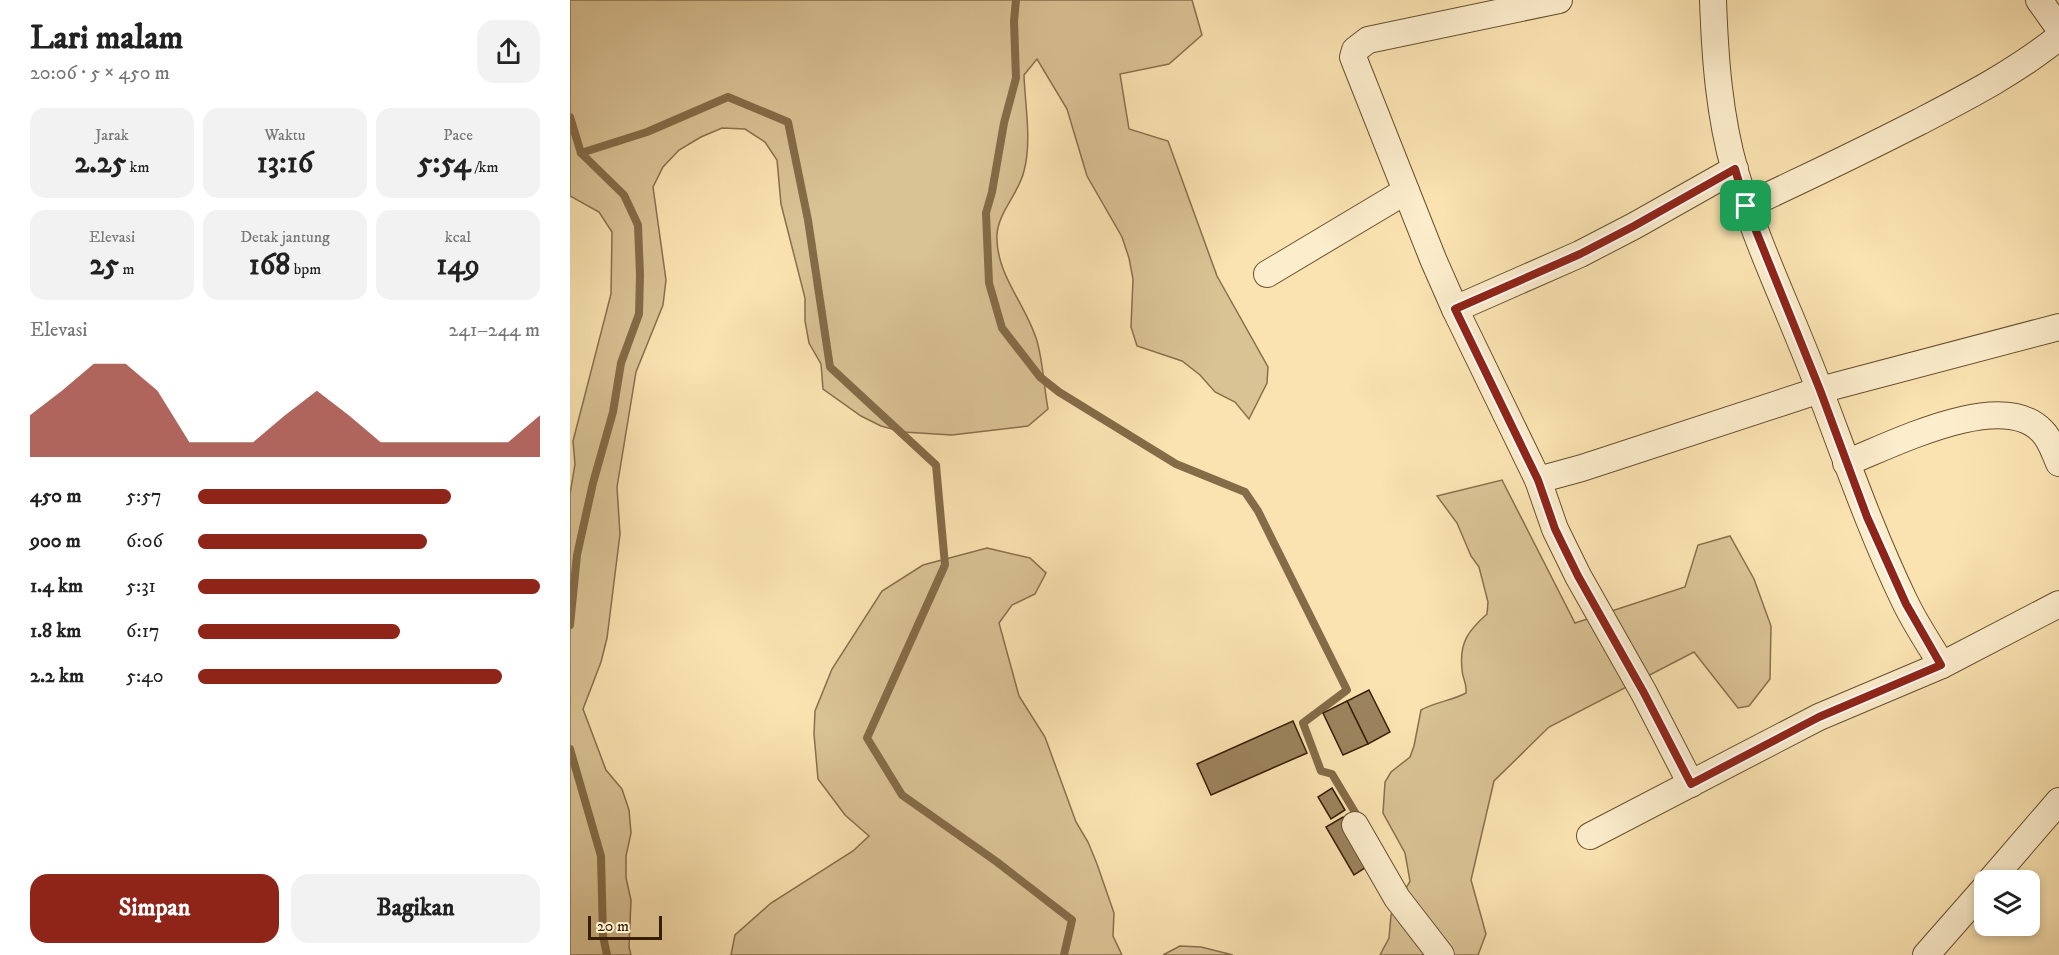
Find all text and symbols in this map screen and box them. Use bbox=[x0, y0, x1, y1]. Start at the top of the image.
text: Lari malam bbox=[30, 18, 183, 59]
button: share bbox=[477, 20, 540, 83]
text: 20:06 · 5 × 450 m bbox=[30, 61, 170, 86]
text: Jarak bbox=[95, 125, 129, 145]
text: Waktu bbox=[264, 125, 306, 145]
text: Pace bbox=[443, 125, 473, 145]
text: 2.25 bbox=[74, 145, 126, 182]
text: 13:16 bbox=[257, 145, 313, 182]
text: 5:54 bbox=[417, 145, 471, 182]
text: km bbox=[126, 157, 150, 177]
text: /km bbox=[471, 157, 499, 177]
pin bbox=[1720, 180, 1771, 231]
icon: arrive bbox=[1729, 189, 1762, 222]
text: Elevasi bbox=[89, 227, 135, 247]
text: Detak jantung bbox=[240, 227, 330, 247]
text: kcal bbox=[445, 227, 471, 247]
text: 25 bbox=[90, 247, 119, 284]
text: 168 bbox=[249, 247, 290, 284]
text: 149 bbox=[436, 247, 480, 284]
text: m bbox=[119, 259, 134, 279]
text: bpm bbox=[290, 259, 321, 279]
text: Elevasi bbox=[30, 318, 88, 343]
text: 241–244 m bbox=[449, 318, 540, 343]
text: 450 m bbox=[30, 484, 81, 509]
text: 5:57 bbox=[126, 484, 162, 509]
text: 900 m bbox=[30, 529, 81, 554]
text: 6:06 bbox=[126, 529, 163, 554]
text: 1.4 km bbox=[30, 574, 83, 599]
text: 5:31 bbox=[126, 574, 156, 599]
text: 1.8 km bbox=[30, 619, 81, 644]
text: 6:17 bbox=[126, 619, 160, 644]
text: 2.2 km bbox=[30, 664, 84, 689]
text: 5:40 bbox=[126, 664, 163, 689]
map controls bbox=[1974, 870, 2040, 936]
button: layers bbox=[1974, 870, 2040, 936]
button: Simpan bbox=[30, 874, 279, 943]
button: Bagikan bbox=[291, 874, 540, 943]
scale bar bbox=[588, 913, 662, 940]
text: 20 m bbox=[597, 916, 629, 936]

